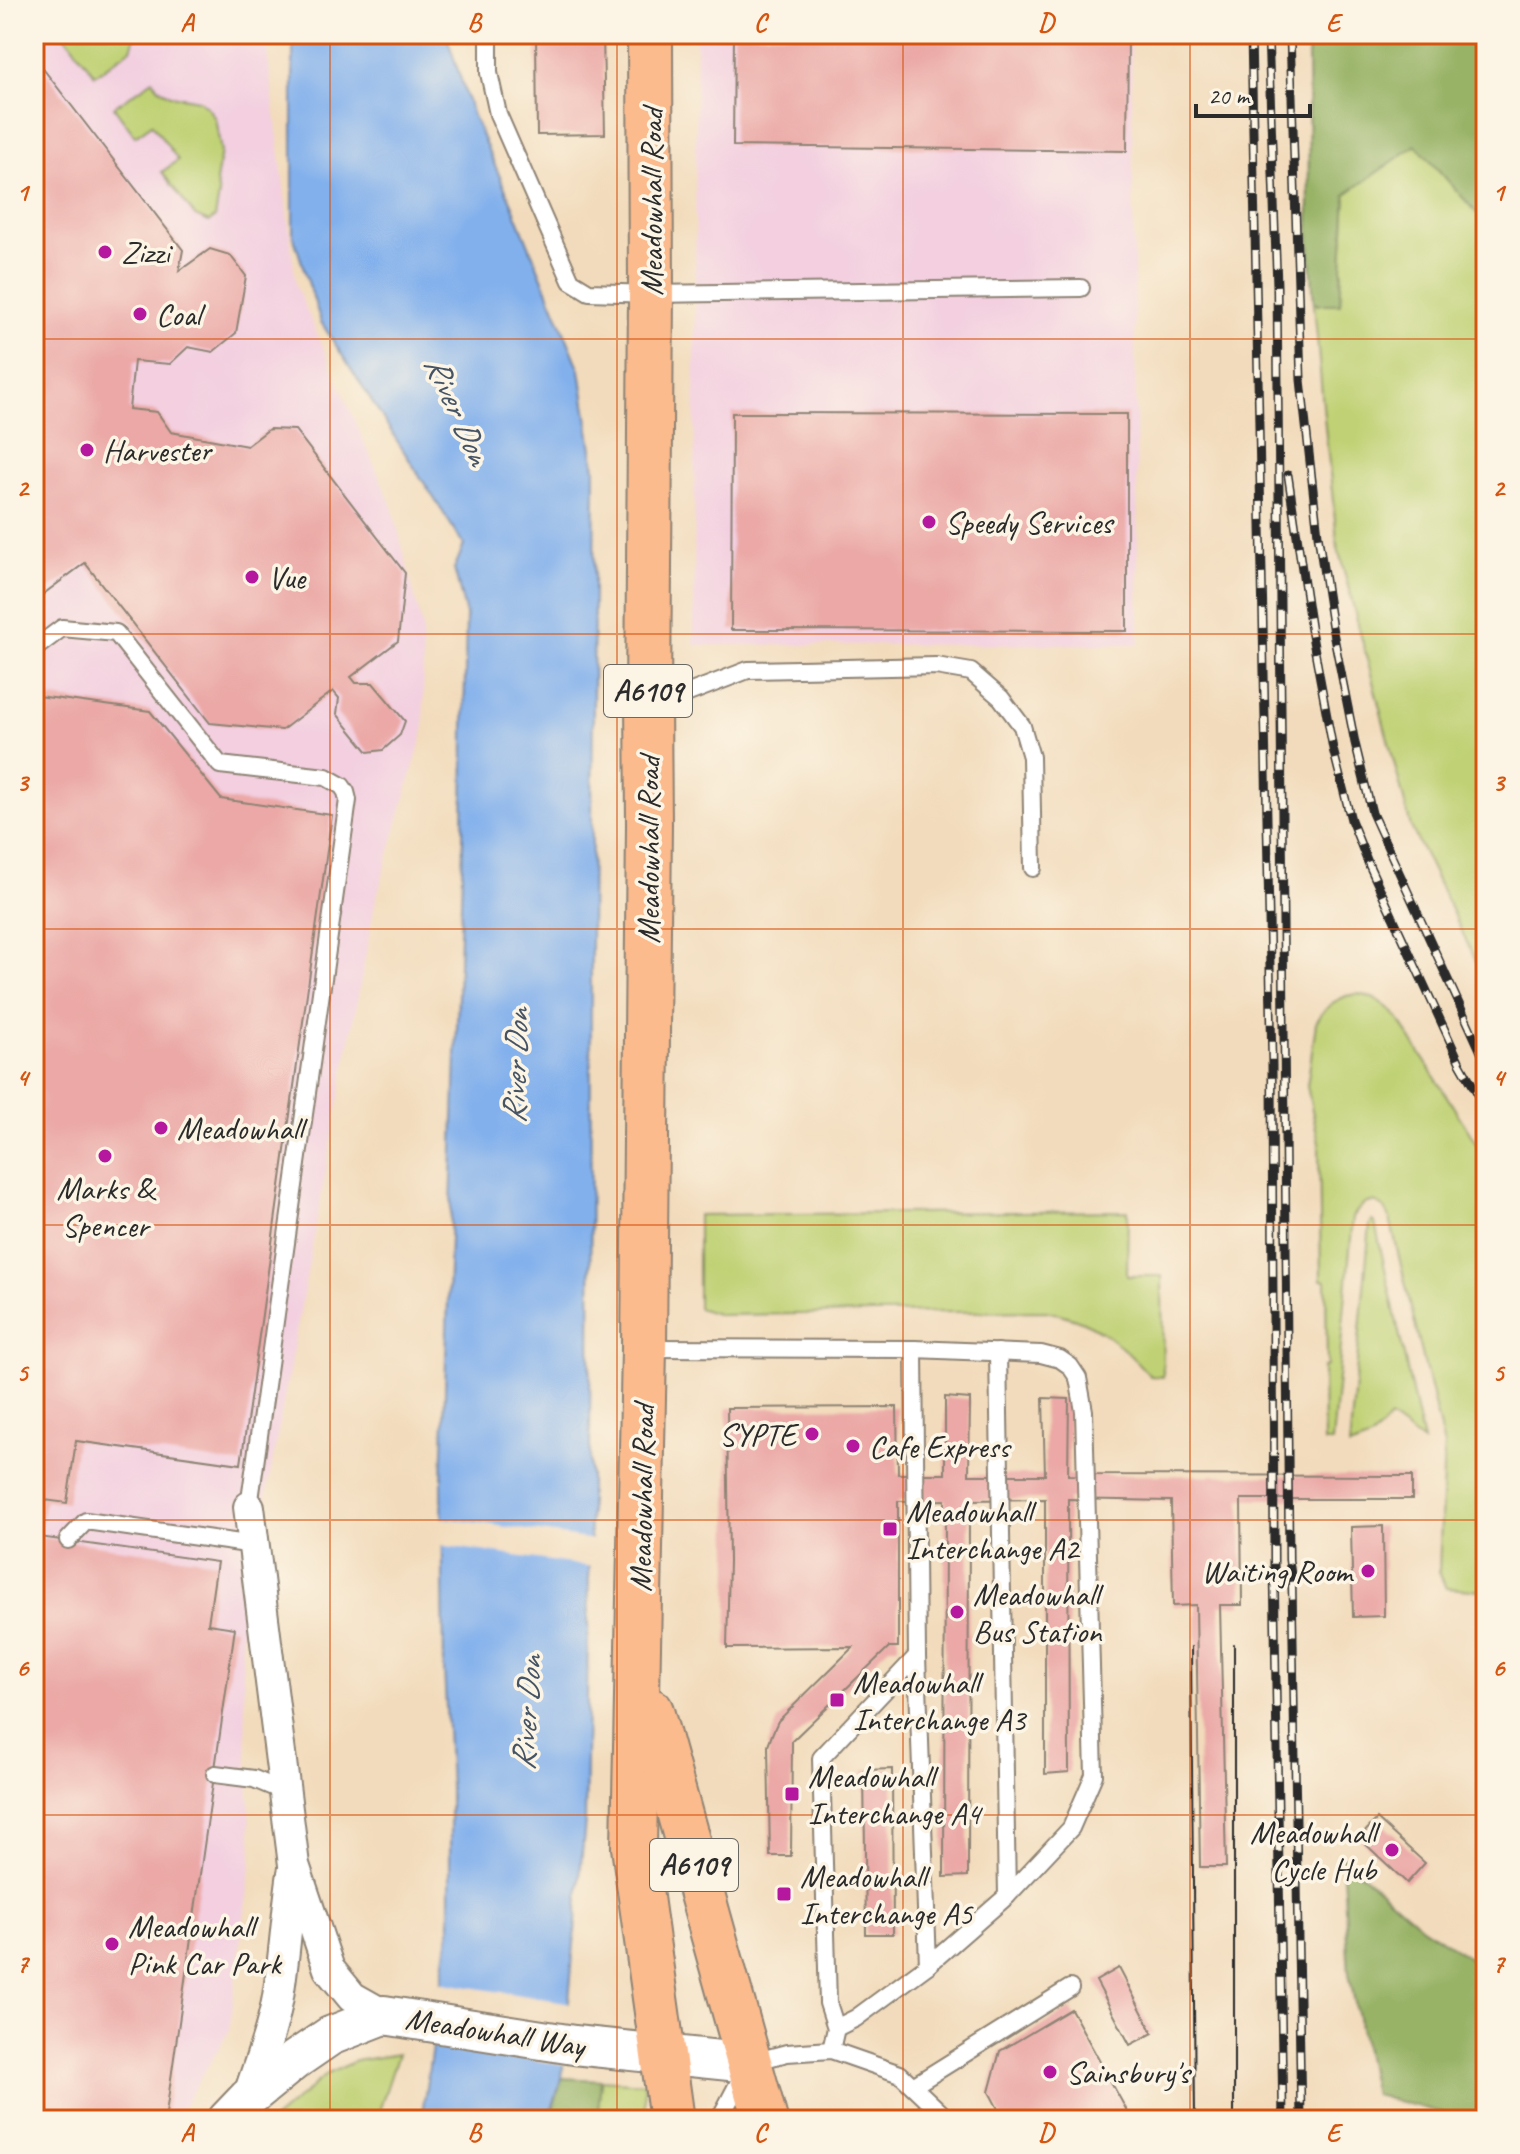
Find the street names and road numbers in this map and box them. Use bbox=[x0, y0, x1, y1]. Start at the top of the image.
street label: Meadowhall Road bbox=[631, 104, 672, 296]
road number: A6109 bbox=[604, 665, 692, 717]
street label: Meadowhall Road bbox=[628, 752, 669, 944]
street label: Meadowhall Road bbox=[620, 1399, 664, 1592]
road number: A6109 bbox=[650, 1839, 738, 1891]
street label: Meadowhall Way bbox=[403, 1998, 590, 2067]

